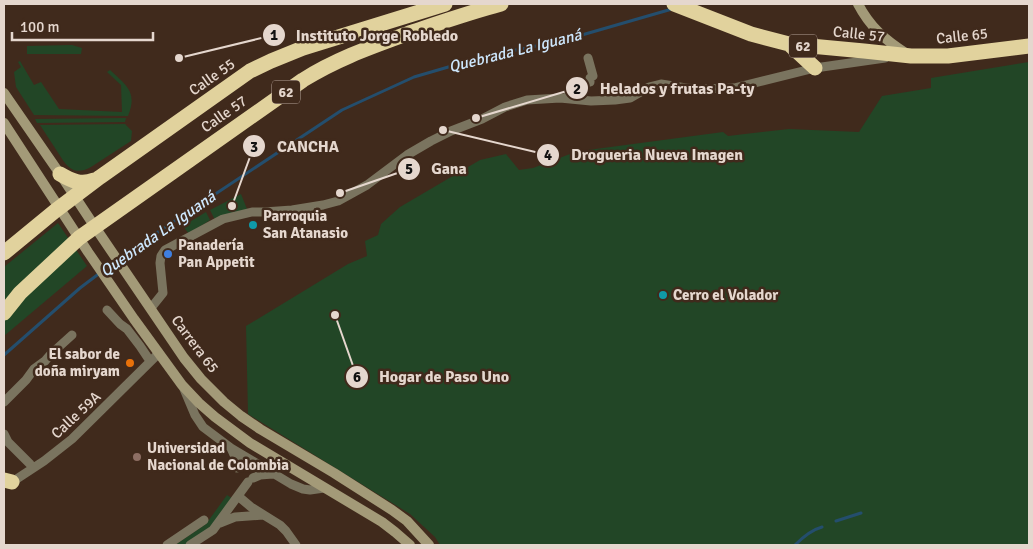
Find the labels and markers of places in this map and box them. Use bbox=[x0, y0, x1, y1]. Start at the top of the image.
callout: Instituto Jorge Robledo bbox=[261, 20, 469, 51]
callout: Helados y frutas Pa-ty bbox=[564, 73, 764, 104]
callout: CANCHA bbox=[242, 131, 349, 162]
callout: Drogueria Nueva Imagen bbox=[536, 139, 753, 170]
callout: Gana bbox=[396, 153, 477, 184]
place label: Parroquia San Atanasio bbox=[263, 207, 348, 242]
marker: Parroquia San Atanasio bbox=[247, 219, 259, 231]
place label: Panadería Pan Appetit bbox=[178, 236, 255, 271]
marker: Panadería Pan Appetit bbox=[162, 248, 174, 260]
place label: Cerro el Volador bbox=[673, 286, 778, 304]
marker: Cerro el Volador bbox=[657, 289, 669, 301]
place label: El sabor de doña miryam bbox=[35, 345, 120, 380]
marker: El sabor de doña miryam bbox=[124, 357, 136, 369]
callout: Hogar de Paso Uno bbox=[344, 361, 519, 392]
place label: Universidad Nacional de Colombia bbox=[147, 439, 289, 474]
marker: Universidad Nacional de Colombia bbox=[131, 451, 143, 463]

